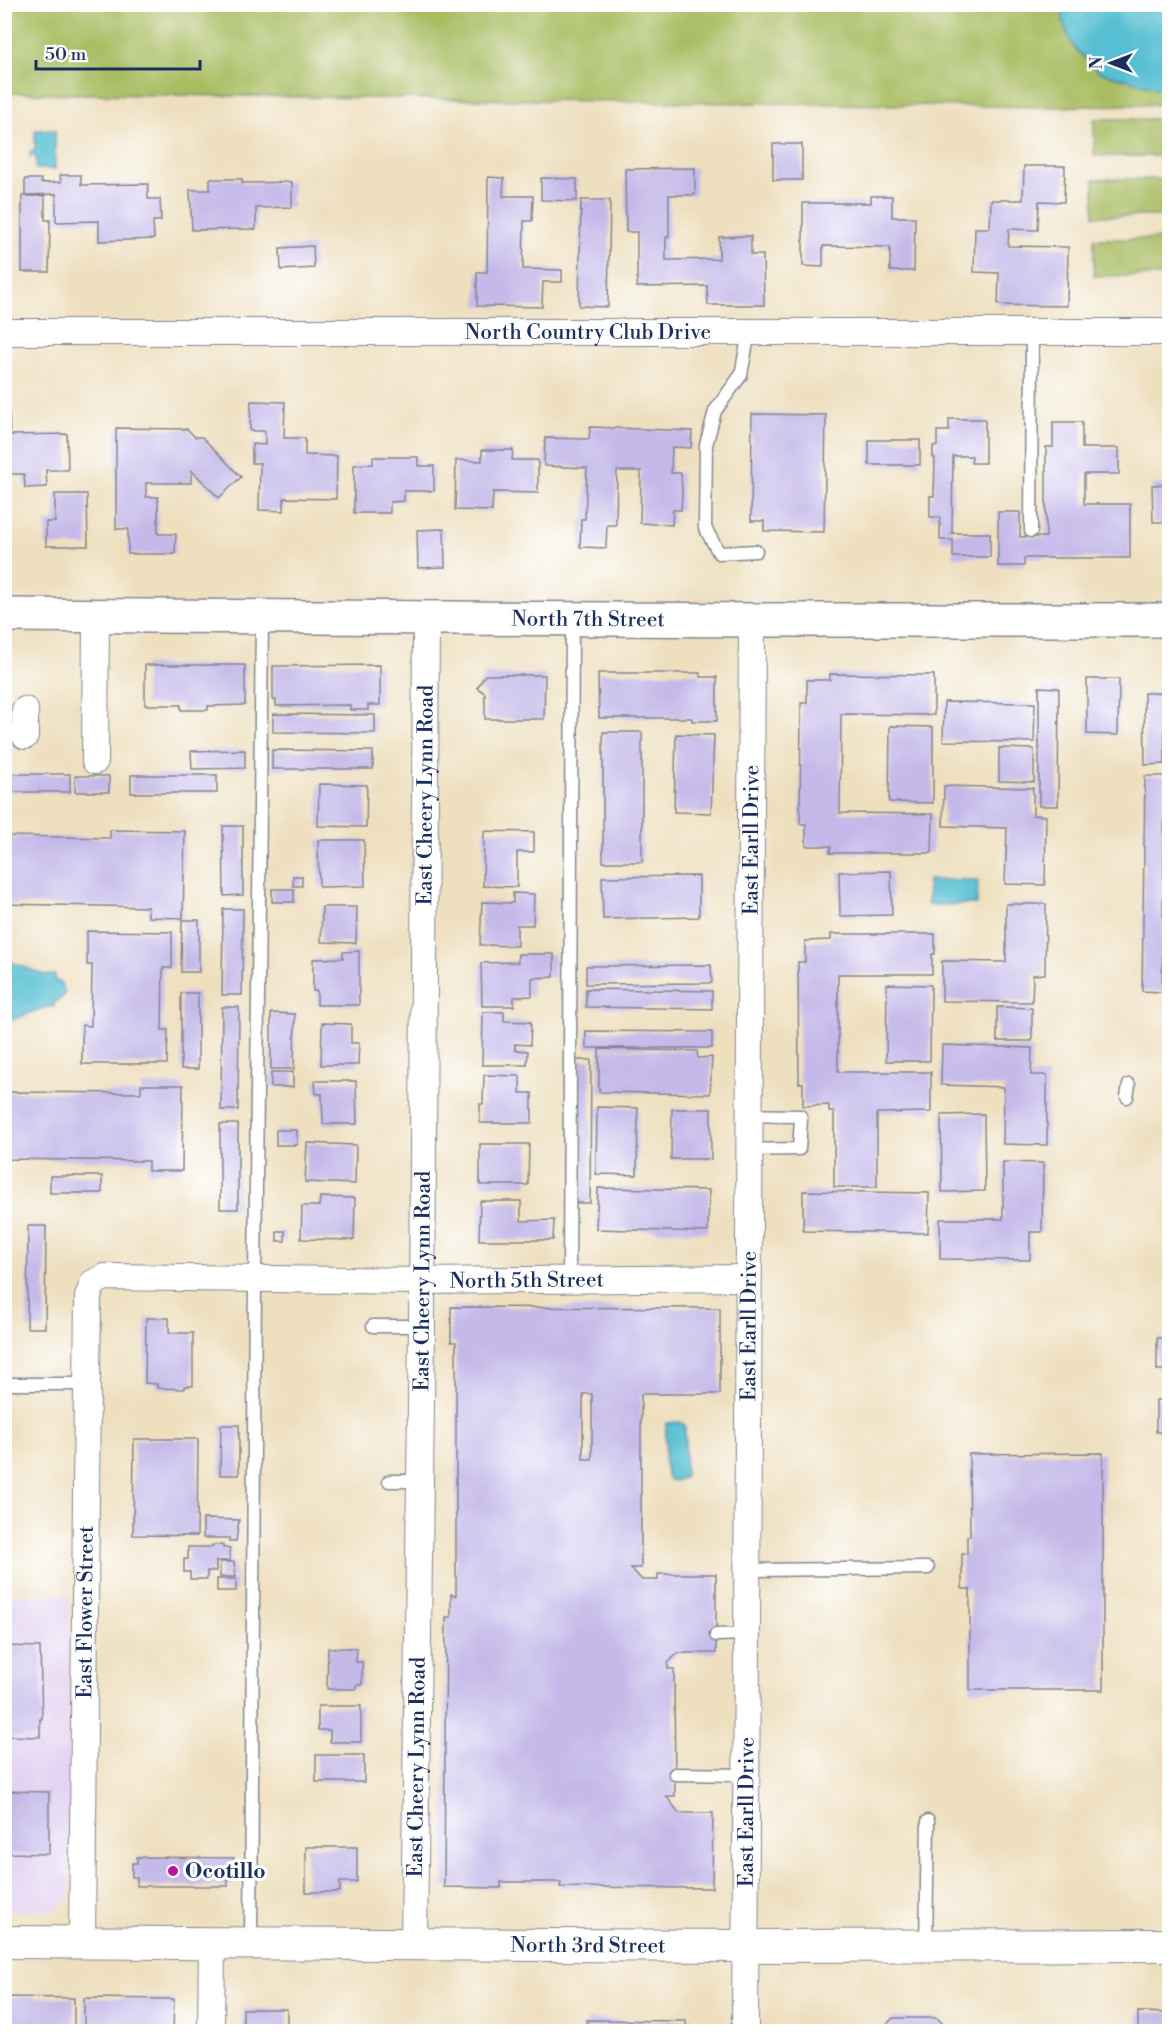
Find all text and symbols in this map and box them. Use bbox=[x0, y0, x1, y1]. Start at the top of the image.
scale bar bbox=[36, 33, 200, 71]
north arrow bbox=[1081, 33, 1141, 93]
text: 50 m bbox=[45, 43, 87, 66]
text: N bbox=[1087, 56, 1107, 69]
street label: North Country Club Drive bbox=[465, 320, 711, 346]
street label: North 7th Street bbox=[511, 606, 665, 633]
street label: East Cheery Lynn Road bbox=[412, 685, 440, 905]
street label: East Earll Drive bbox=[739, 765, 765, 915]
street label: East Cheery Lynn Road bbox=[409, 1171, 437, 1392]
street label: East Earll Drive bbox=[736, 1251, 763, 1401]
street label: North 5th Street bbox=[449, 1267, 605, 1295]
street label: East Flower Street bbox=[72, 1525, 100, 1699]
street label: East Cheery Lynn Road bbox=[403, 1657, 432, 1877]
street label: East Earll Drive bbox=[734, 1737, 760, 1887]
place label: Ocotillo bbox=[185, 1859, 266, 1885]
marker: Ocotillo bbox=[166, 1864, 180, 1878]
street label: North 3rd Street bbox=[510, 1933, 666, 1960]

